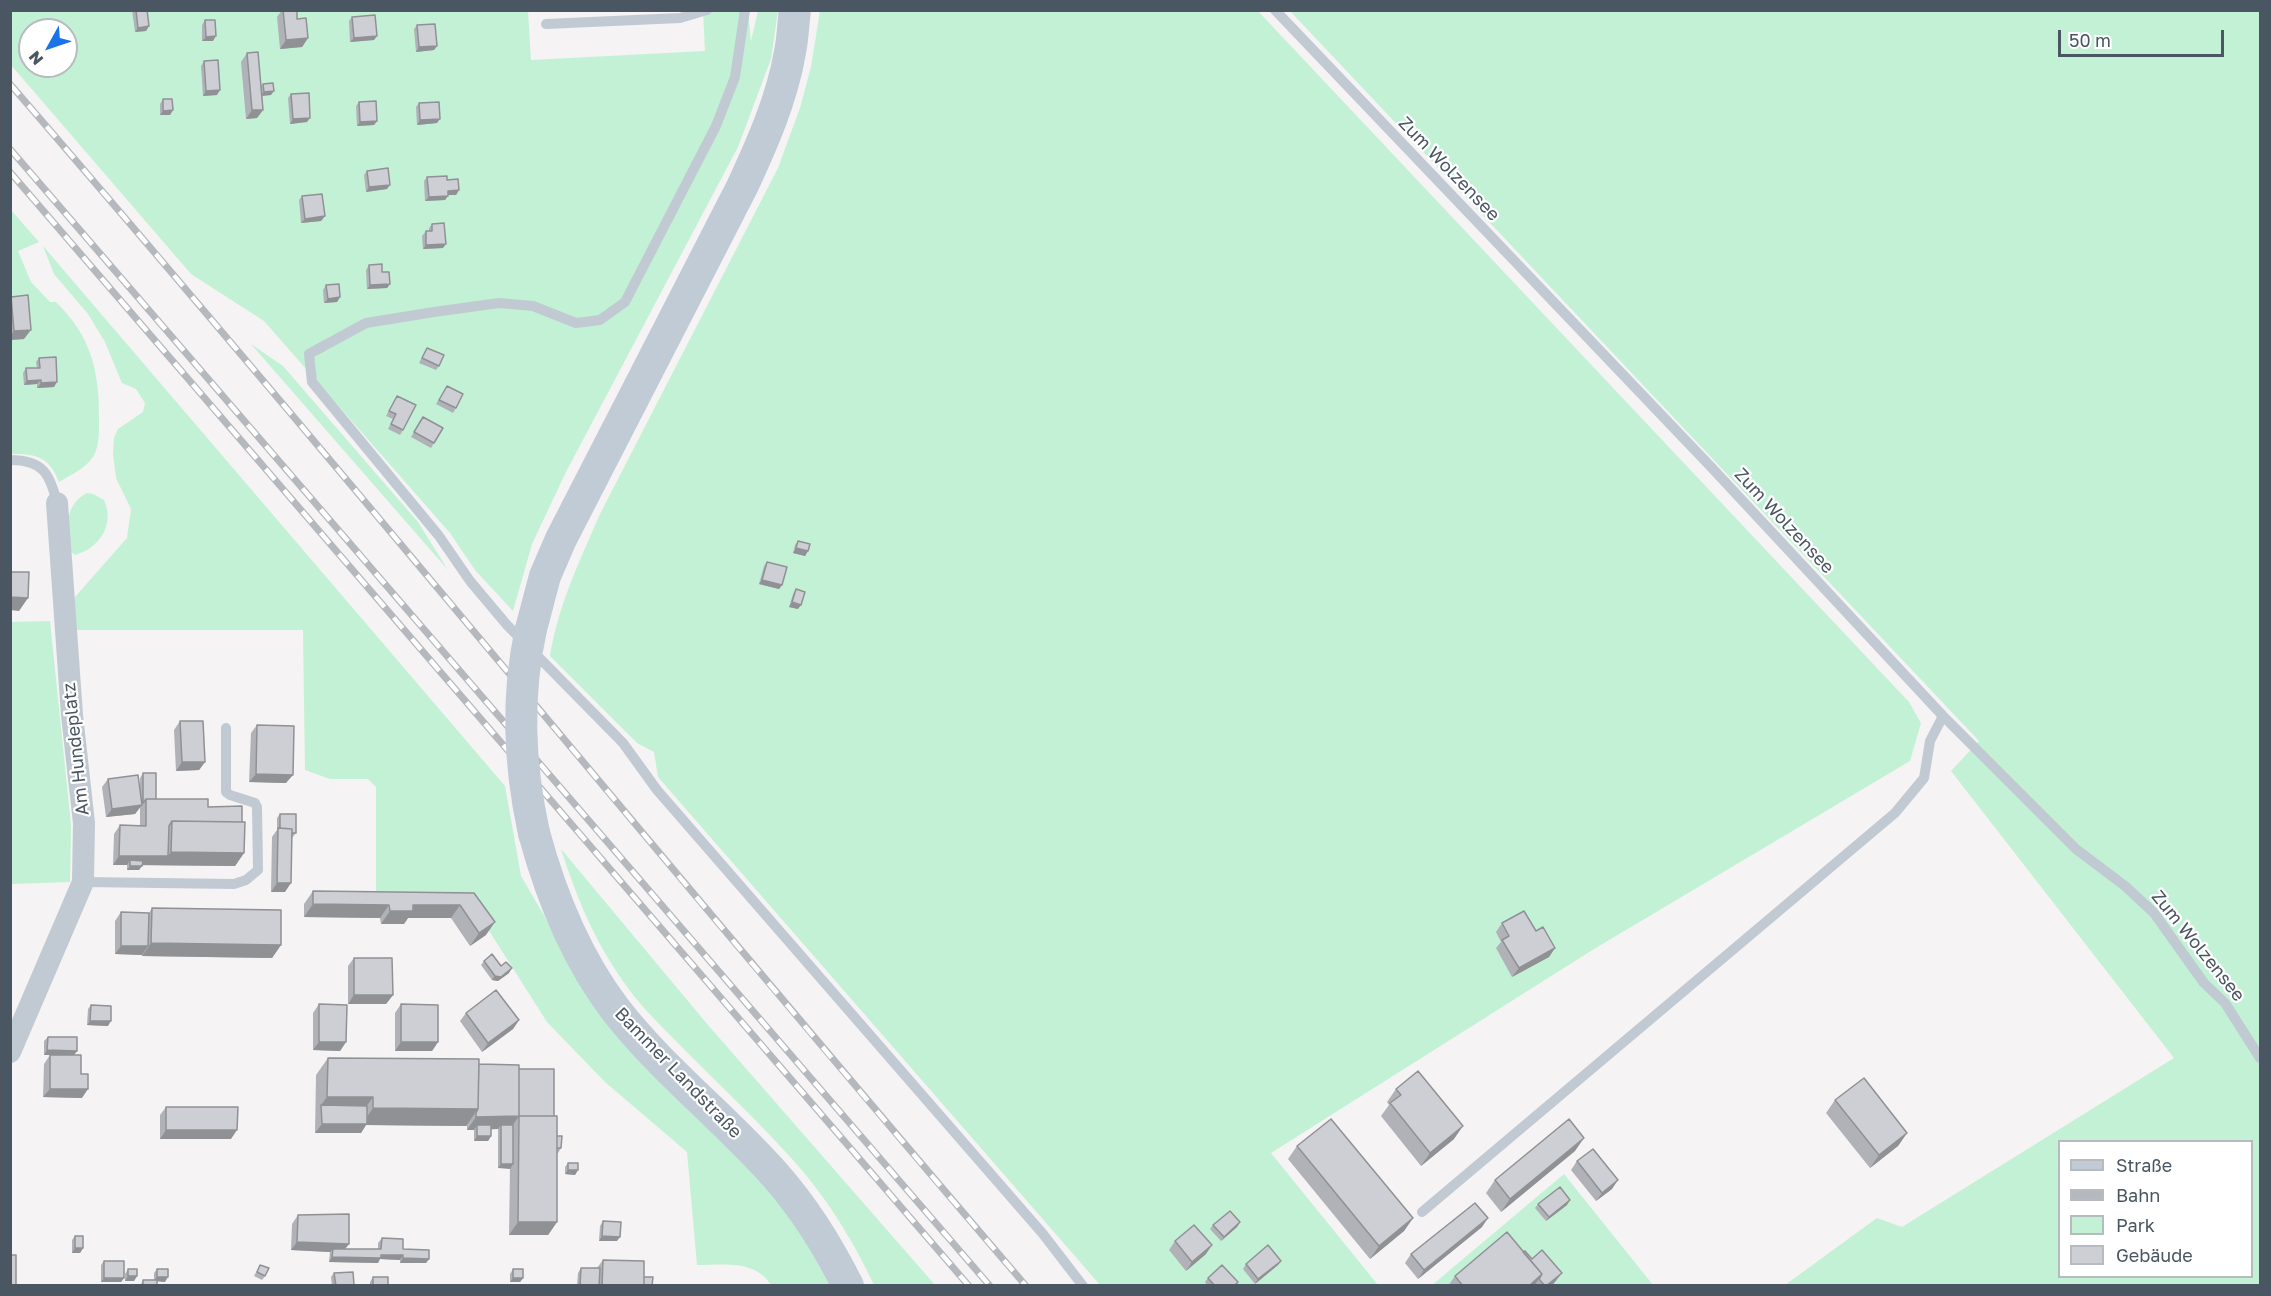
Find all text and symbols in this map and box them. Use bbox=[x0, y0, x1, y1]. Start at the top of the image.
north arrow bbox=[18, 18, 78, 78]
scale bar bbox=[2061, 18, 2228, 56]
text: 50 m bbox=[2069, 29, 2111, 51]
text: N bbox=[24, 47, 47, 69]
street label: Zum Wolzensee bbox=[1394, 113, 1504, 225]
street label: Zum Wolzensee bbox=[1730, 464, 1838, 578]
street label: Am Hundeplatz bbox=[58, 682, 94, 816]
street label: Zum Wolzensee bbox=[2147, 886, 2249, 1006]
street label: Bammer Landstraße bbox=[610, 1003, 746, 1143]
legend bbox=[2058, 1140, 2253, 1278]
text: Straße bbox=[2116, 1154, 2172, 1176]
text: Bahn bbox=[2116, 1184, 2160, 1206]
text: Park bbox=[2116, 1214, 2155, 1236]
text: Gebäude bbox=[2116, 1244, 2193, 1266]

